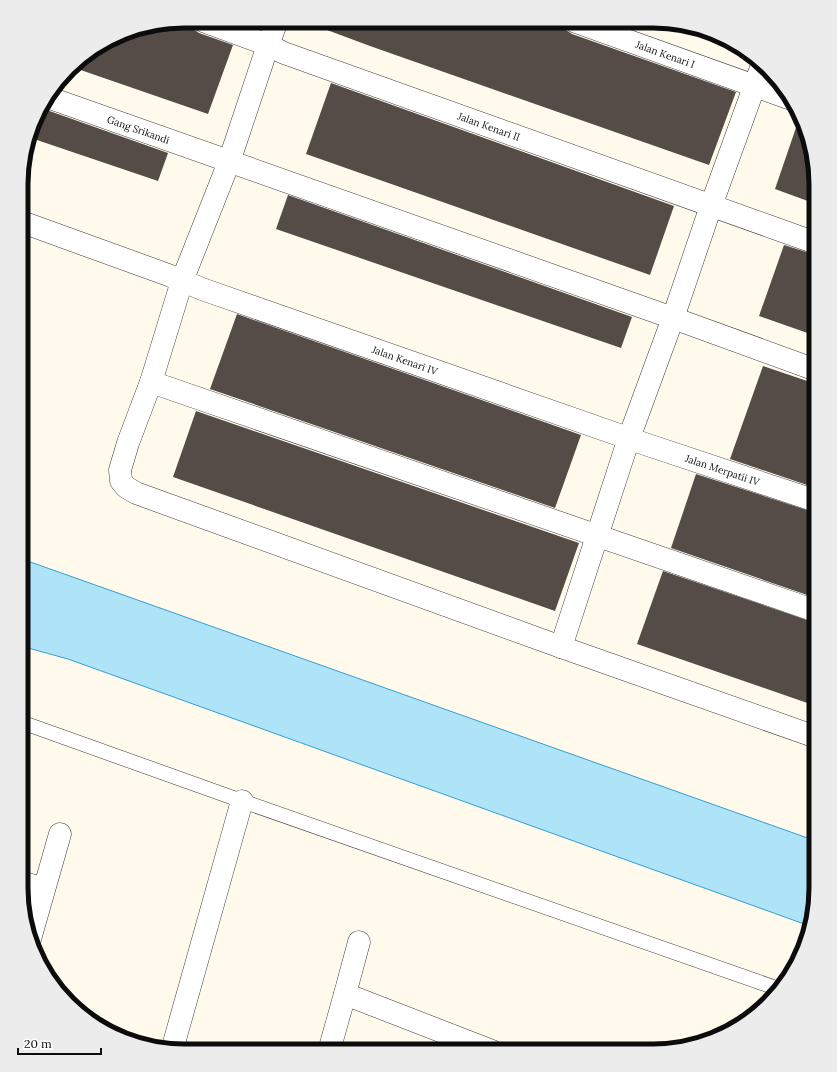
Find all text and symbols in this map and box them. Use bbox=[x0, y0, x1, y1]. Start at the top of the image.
street label: Jalan Kenari I bbox=[633, 37, 697, 71]
street label: Jalan Kenari II bbox=[455, 109, 522, 143]
street label: Gang Srikandi bbox=[106, 112, 172, 146]
street label: Jalan Kenari IV bbox=[369, 342, 440, 378]
street label: Jalan Merpatii IV bbox=[683, 451, 762, 488]
scale bar bbox=[18, 1030, 101, 1056]
text: 20 m bbox=[24, 1036, 52, 1051]

